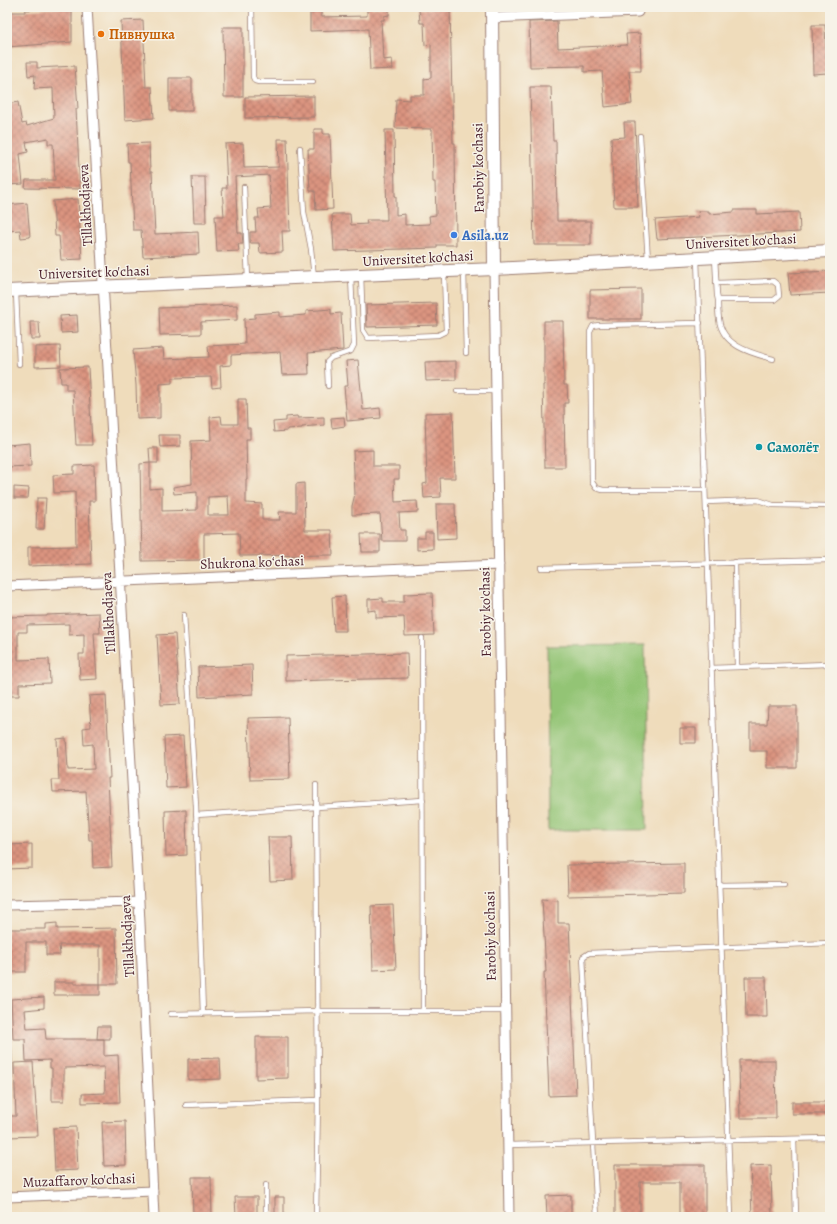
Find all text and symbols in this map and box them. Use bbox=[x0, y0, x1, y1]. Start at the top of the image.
place label: Пивнушка bbox=[109, 25, 175, 44]
marker: Пивнушка bbox=[96, 29, 106, 39]
street label: Farobiy ko'chasi bbox=[468, 123, 489, 213]
street label: Tillakhodjaeva bbox=[74, 163, 97, 247]
place label: Asila.uz bbox=[461, 226, 509, 245]
street label: Universitet ko'chasi bbox=[685, 229, 797, 254]
marker: Asila.uz bbox=[449, 230, 459, 240]
street label: Universitet ko'chasi bbox=[362, 246, 474, 271]
street label: Universitet ko'chasi bbox=[38, 261, 150, 284]
place label: Самолёт bbox=[767, 438, 819, 457]
marker: Самолёт bbox=[754, 442, 764, 452]
street label: Shukrona koʻchasi bbox=[200, 551, 304, 574]
street label: Farobiy ko'chasi bbox=[475, 567, 496, 657]
street label: Tillakhodjaeva bbox=[97, 571, 120, 655]
street label: Farobiy ko'chasi bbox=[480, 891, 501, 981]
street label: Tillakhodjaeva bbox=[116, 894, 139, 978]
street label: Muzaffarov ko'chasi bbox=[22, 1169, 136, 1192]

